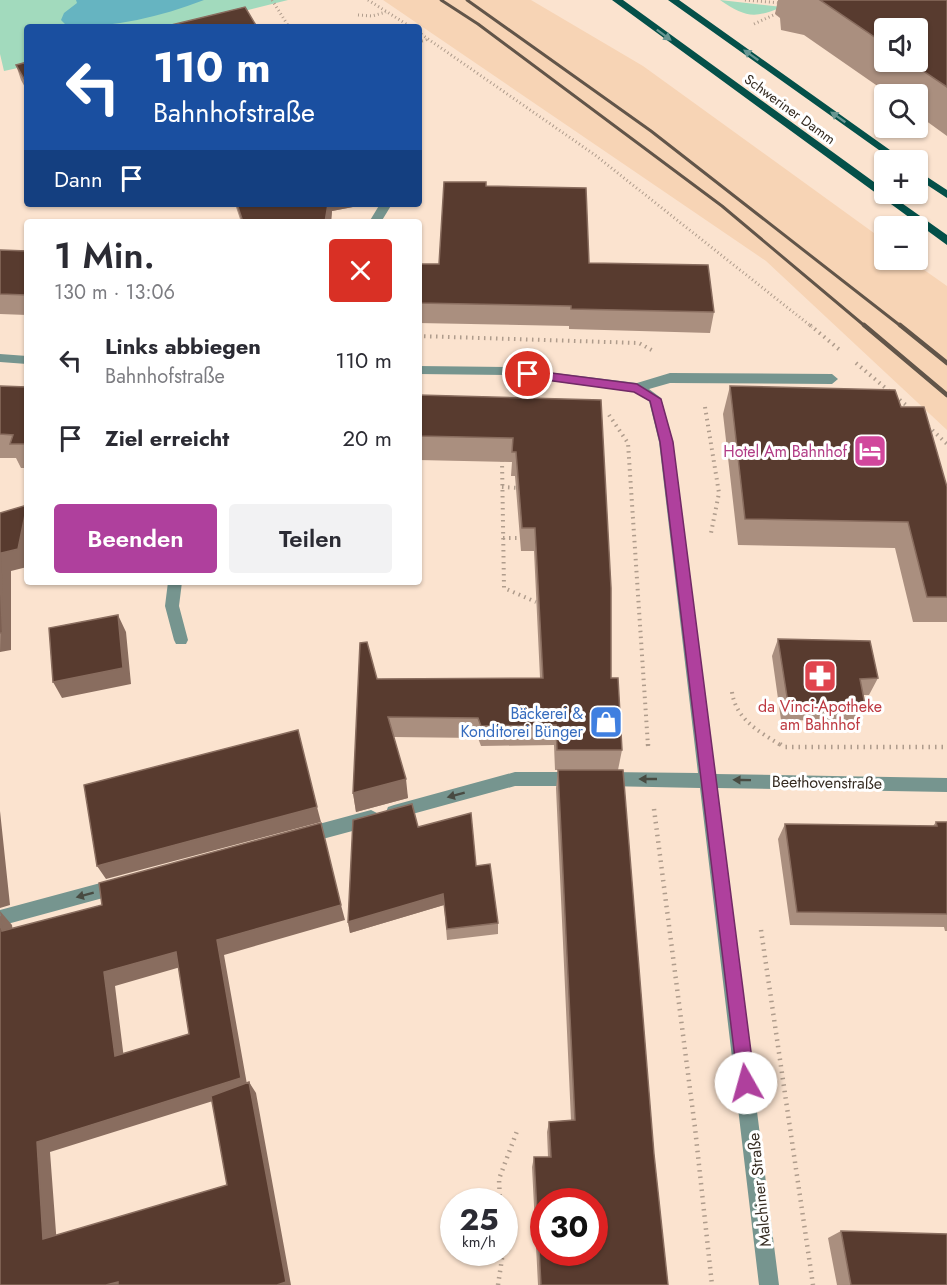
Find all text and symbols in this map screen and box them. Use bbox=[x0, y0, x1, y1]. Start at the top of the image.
map controls bbox=[874, 18, 928, 270]
button: sound bbox=[874, 18, 928, 72]
one-way arrow bbox=[656, 29, 672, 41]
text: 110 m bbox=[153, 37, 271, 98]
icon: left bbox=[54, 48, 132, 126]
one-way arrow bbox=[743, 50, 759, 61]
street label: Schweriner Damm bbox=[740, 69, 840, 149]
button: search bbox=[874, 84, 928, 138]
text: Bahnhofstraße bbox=[153, 93, 315, 132]
one-way arrow bbox=[831, 111, 847, 123]
button: + bbox=[874, 150, 928, 204]
icon: arrive bbox=[115, 162, 148, 195]
text: Dann bbox=[54, 163, 103, 195]
button: − bbox=[874, 216, 928, 270]
text: 1 Min. bbox=[54, 229, 155, 281]
button: close bbox=[329, 239, 392, 302]
text: 130 m · 13:06 bbox=[54, 278, 175, 307]
text: Links abbiegen bbox=[105, 330, 261, 362]
icon: left bbox=[54, 344, 87, 377]
text: 110 m bbox=[335, 344, 392, 376]
pin bbox=[502, 348, 553, 399]
icon: arrive bbox=[511, 357, 544, 390]
text: Bahnhofstraße bbox=[105, 362, 225, 391]
icon: arrive bbox=[54, 422, 87, 455]
text: Ziel erreicht bbox=[105, 422, 229, 454]
text: 20 m bbox=[343, 422, 392, 454]
hotel icon: Hotel Am Bahnhof bbox=[852, 433, 888, 469]
place label: Hotel Am Bahnhof bbox=[723, 440, 847, 463]
button: Beenden bbox=[54, 504, 217, 573]
button: Teilen bbox=[229, 504, 392, 573]
pharmacy icon: da Vinci-Apotheke am Bahnhof bbox=[802, 658, 838, 694]
place label: da Vinci-Apotheke am Bahnhof bbox=[758, 695, 882, 736]
place label: Bäckerei & Konditorei Bünger bbox=[460, 702, 584, 743]
shop icon: Bäckerei & Konditorei Bünger bbox=[588, 704, 624, 740]
street label: Beethovenstraße bbox=[772, 770, 882, 795]
one-way arrow bbox=[639, 774, 658, 784]
one-way arrow bbox=[732, 775, 751, 785]
one-way arrow bbox=[446, 791, 464, 800]
one-way arrow bbox=[76, 891, 94, 901]
position arrow bbox=[714, 1051, 778, 1115]
street label: Malchiner Straße bbox=[742, 1132, 777, 1248]
speed limit sign: 30 bbox=[530, 1188, 608, 1266]
text: 25 bbox=[459, 1198, 499, 1241]
text: km/h bbox=[462, 1231, 496, 1253]

